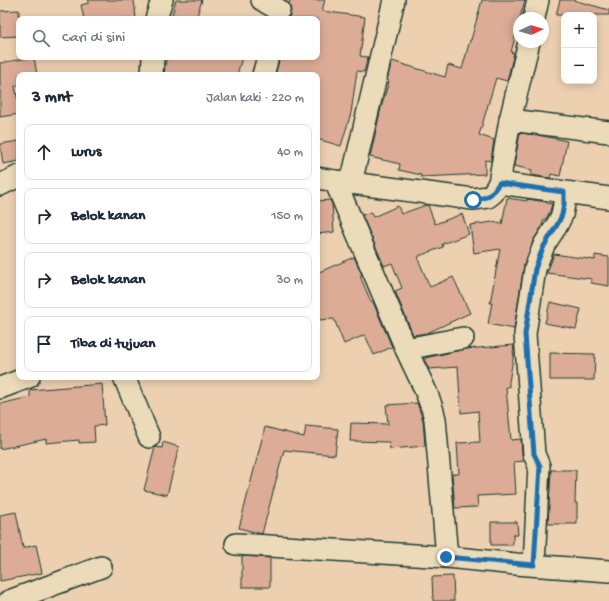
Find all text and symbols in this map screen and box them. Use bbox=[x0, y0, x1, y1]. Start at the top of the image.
north arrow bbox=[513, 12, 549, 48]
map controls bbox=[561, 12, 597, 84]
button: + bbox=[561, 12, 597, 48]
search box bbox=[16, 16, 320, 60]
icon: search bbox=[30, 27, 52, 49]
text: Cari di sini bbox=[62, 29, 125, 47]
button: − bbox=[561, 48, 597, 84]
text: 3 mnt bbox=[32, 88, 72, 108]
text: Jalan kaki · 220 m bbox=[206, 91, 304, 106]
icon: ahead bbox=[33, 141, 55, 163]
text: Lurus bbox=[71, 143, 101, 161]
text: 40 m bbox=[277, 145, 303, 160]
route start bbox=[464, 191, 482, 209]
icon: right bbox=[33, 205, 55, 227]
text: Belok kanan bbox=[71, 207, 145, 225]
text: 150 m bbox=[271, 209, 303, 224]
icon: right bbox=[33, 269, 55, 291]
text: Belok kanan bbox=[71, 271, 145, 289]
text: 30 m bbox=[277, 273, 303, 288]
icon: arrive bbox=[33, 333, 55, 355]
text: Tiba di tujuan bbox=[71, 335, 155, 353]
route end bbox=[437, 548, 455, 566]

